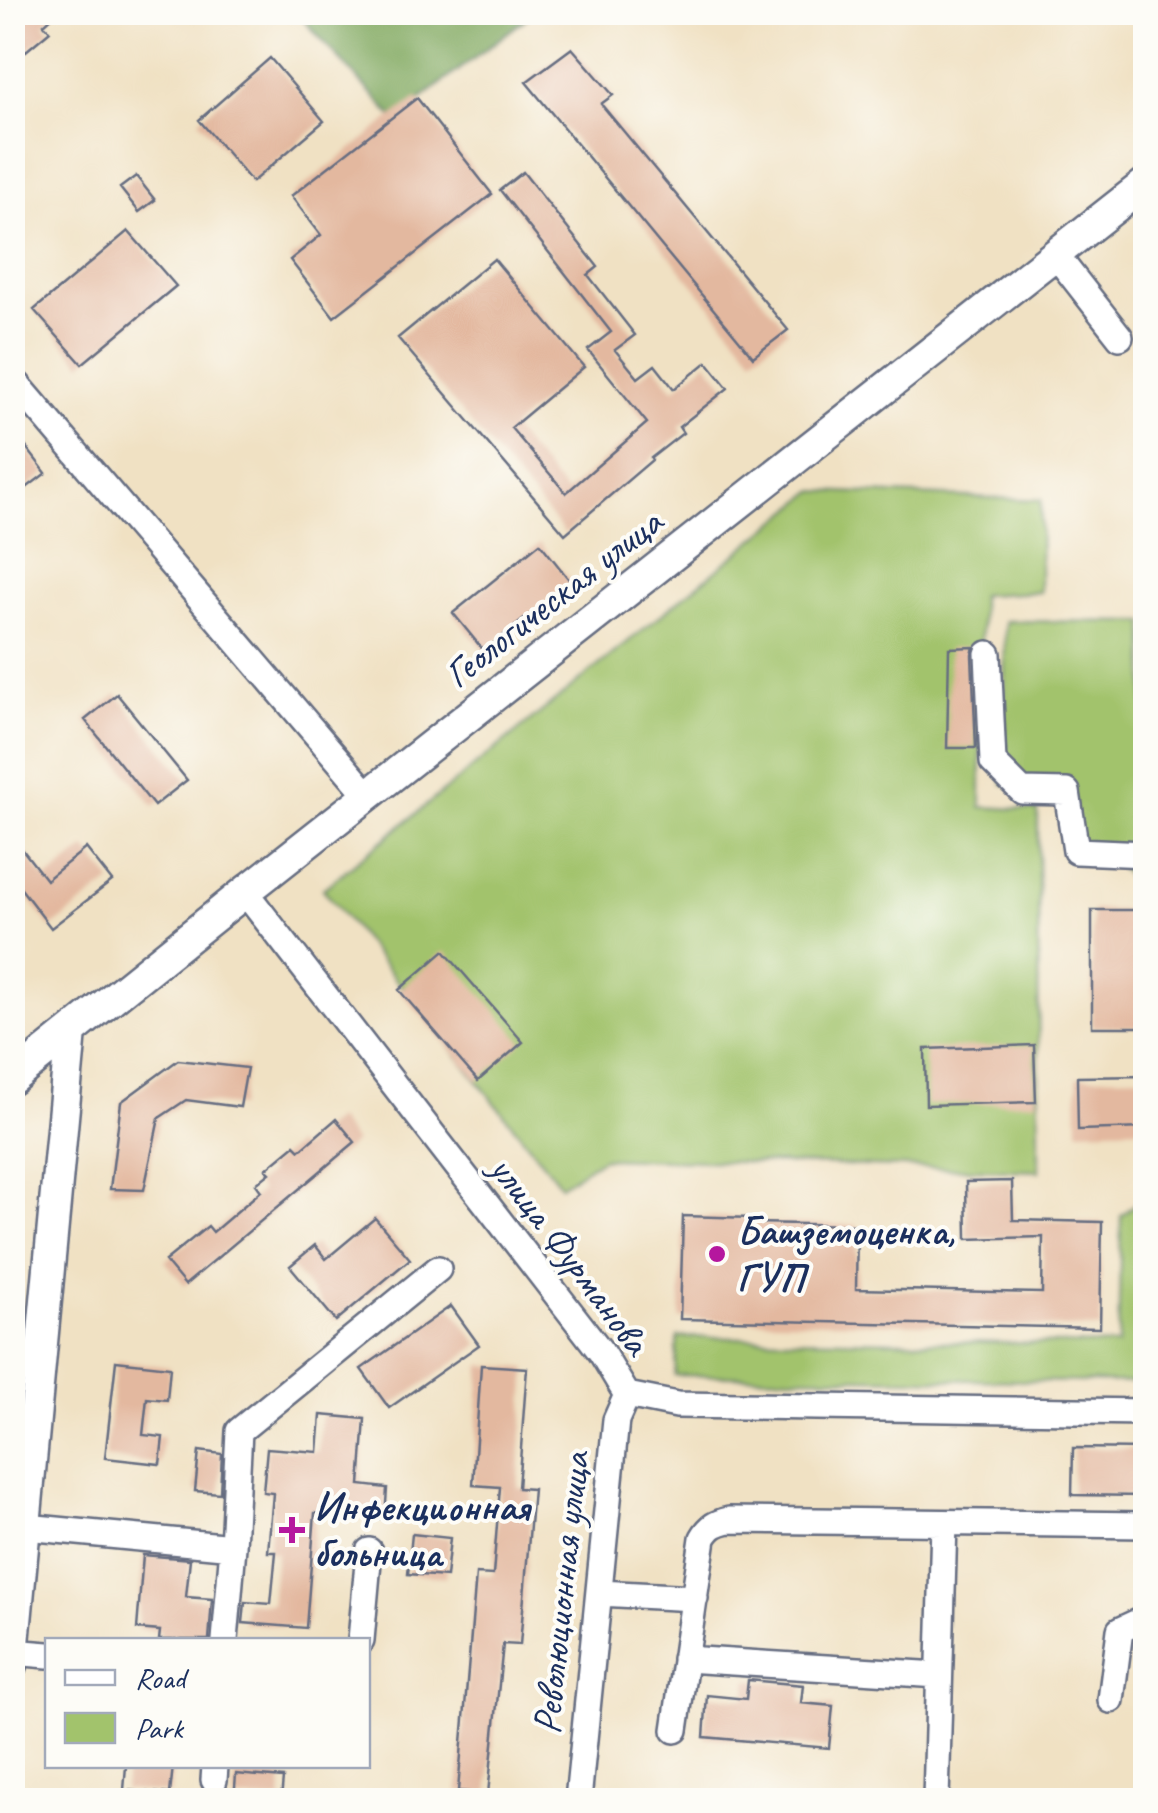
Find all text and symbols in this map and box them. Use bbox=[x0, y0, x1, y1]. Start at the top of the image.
street label: Геологическая улица bbox=[434, 496, 674, 699]
street label: улица Фурманова bbox=[478, 1144, 663, 1367]
place label: Башземоценка, ГУП bbox=[737, 1206, 955, 1302]
marker: Башземоценка, ГУП bbox=[706, 1243, 728, 1265]
street label: Революционная улица bbox=[521, 1447, 601, 1736]
place label: Инфекционная больница bbox=[314, 1482, 532, 1578]
marker: Инфекционная больница bbox=[279, 1517, 305, 1543]
legend bbox=[45, 1638, 370, 1768]
text: Road bbox=[135, 1659, 189, 1697]
text: Park bbox=[135, 1709, 185, 1747]

